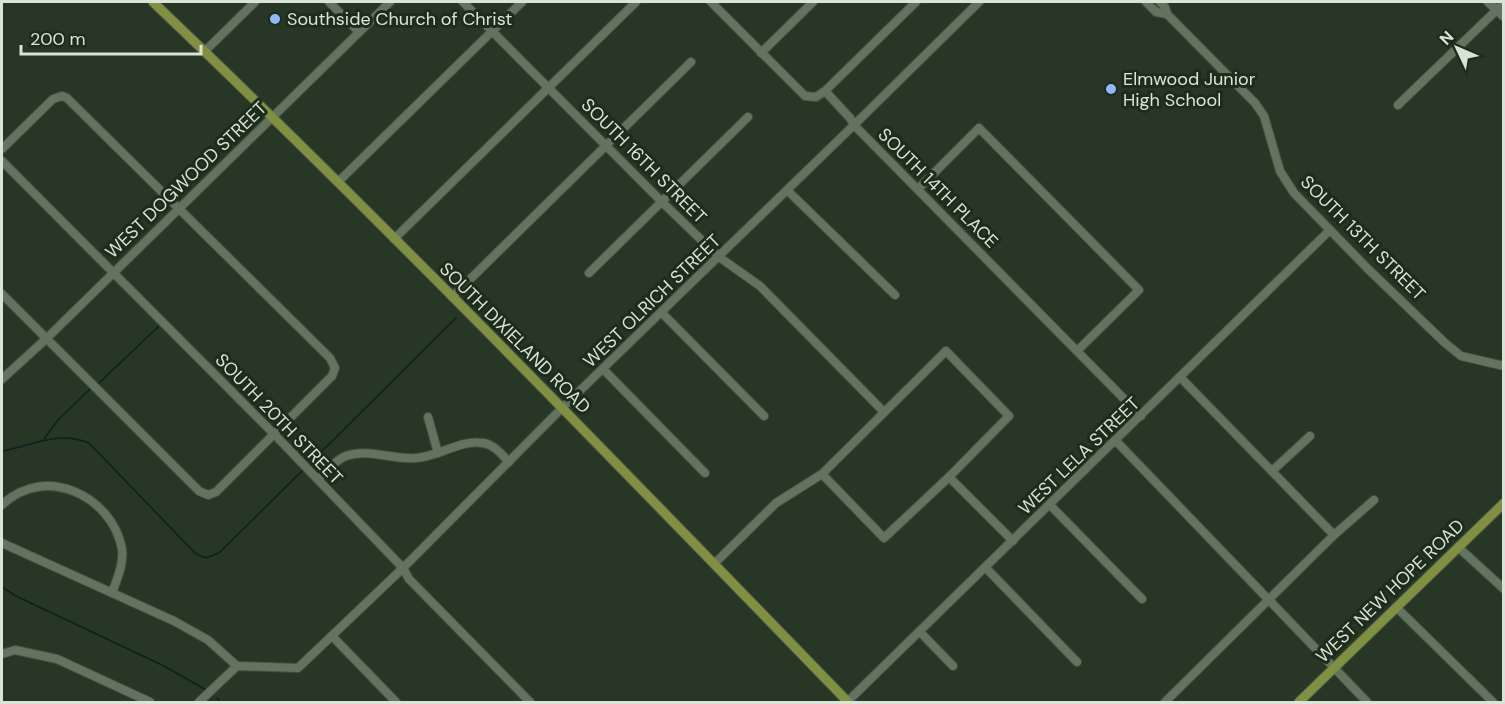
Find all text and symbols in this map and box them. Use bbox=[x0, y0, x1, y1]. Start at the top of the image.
place label: Southside Church of Christ bbox=[287, 7, 512, 31]
marker: Southside Church of Christ bbox=[268, 12, 282, 26]
scale bar bbox=[21, 18, 201, 56]
north arrow bbox=[1427, 18, 1487, 78]
text: N bbox=[1435, 26, 1458, 49]
text: 200 m bbox=[30, 27, 86, 51]
place label: Elmwood Junior High School bbox=[1123, 67, 1256, 112]
marker: Elmwood Junior High School bbox=[1104, 82, 1118, 96]
street label: SOUTH 16TH STREET bbox=[576, 93, 712, 229]
street label: WEST DOGWOOD STREET bbox=[100, 96, 272, 264]
street label: SOUTH 14TH PLACE bbox=[873, 123, 1003, 253]
street label: SOUTH 13TH STREET bbox=[1295, 170, 1431, 306]
street label: WEST OLRICH STREET bbox=[578, 229, 726, 373]
street label: SOUTH DIXIELAND ROAD bbox=[434, 257, 596, 419]
street label: SOUTH 20TH STREET bbox=[210, 348, 348, 490]
street label: WEST LELA STREET bbox=[1013, 392, 1145, 520]
street label: WEST NEW HOPE ROAD bbox=[1311, 514, 1469, 668]

